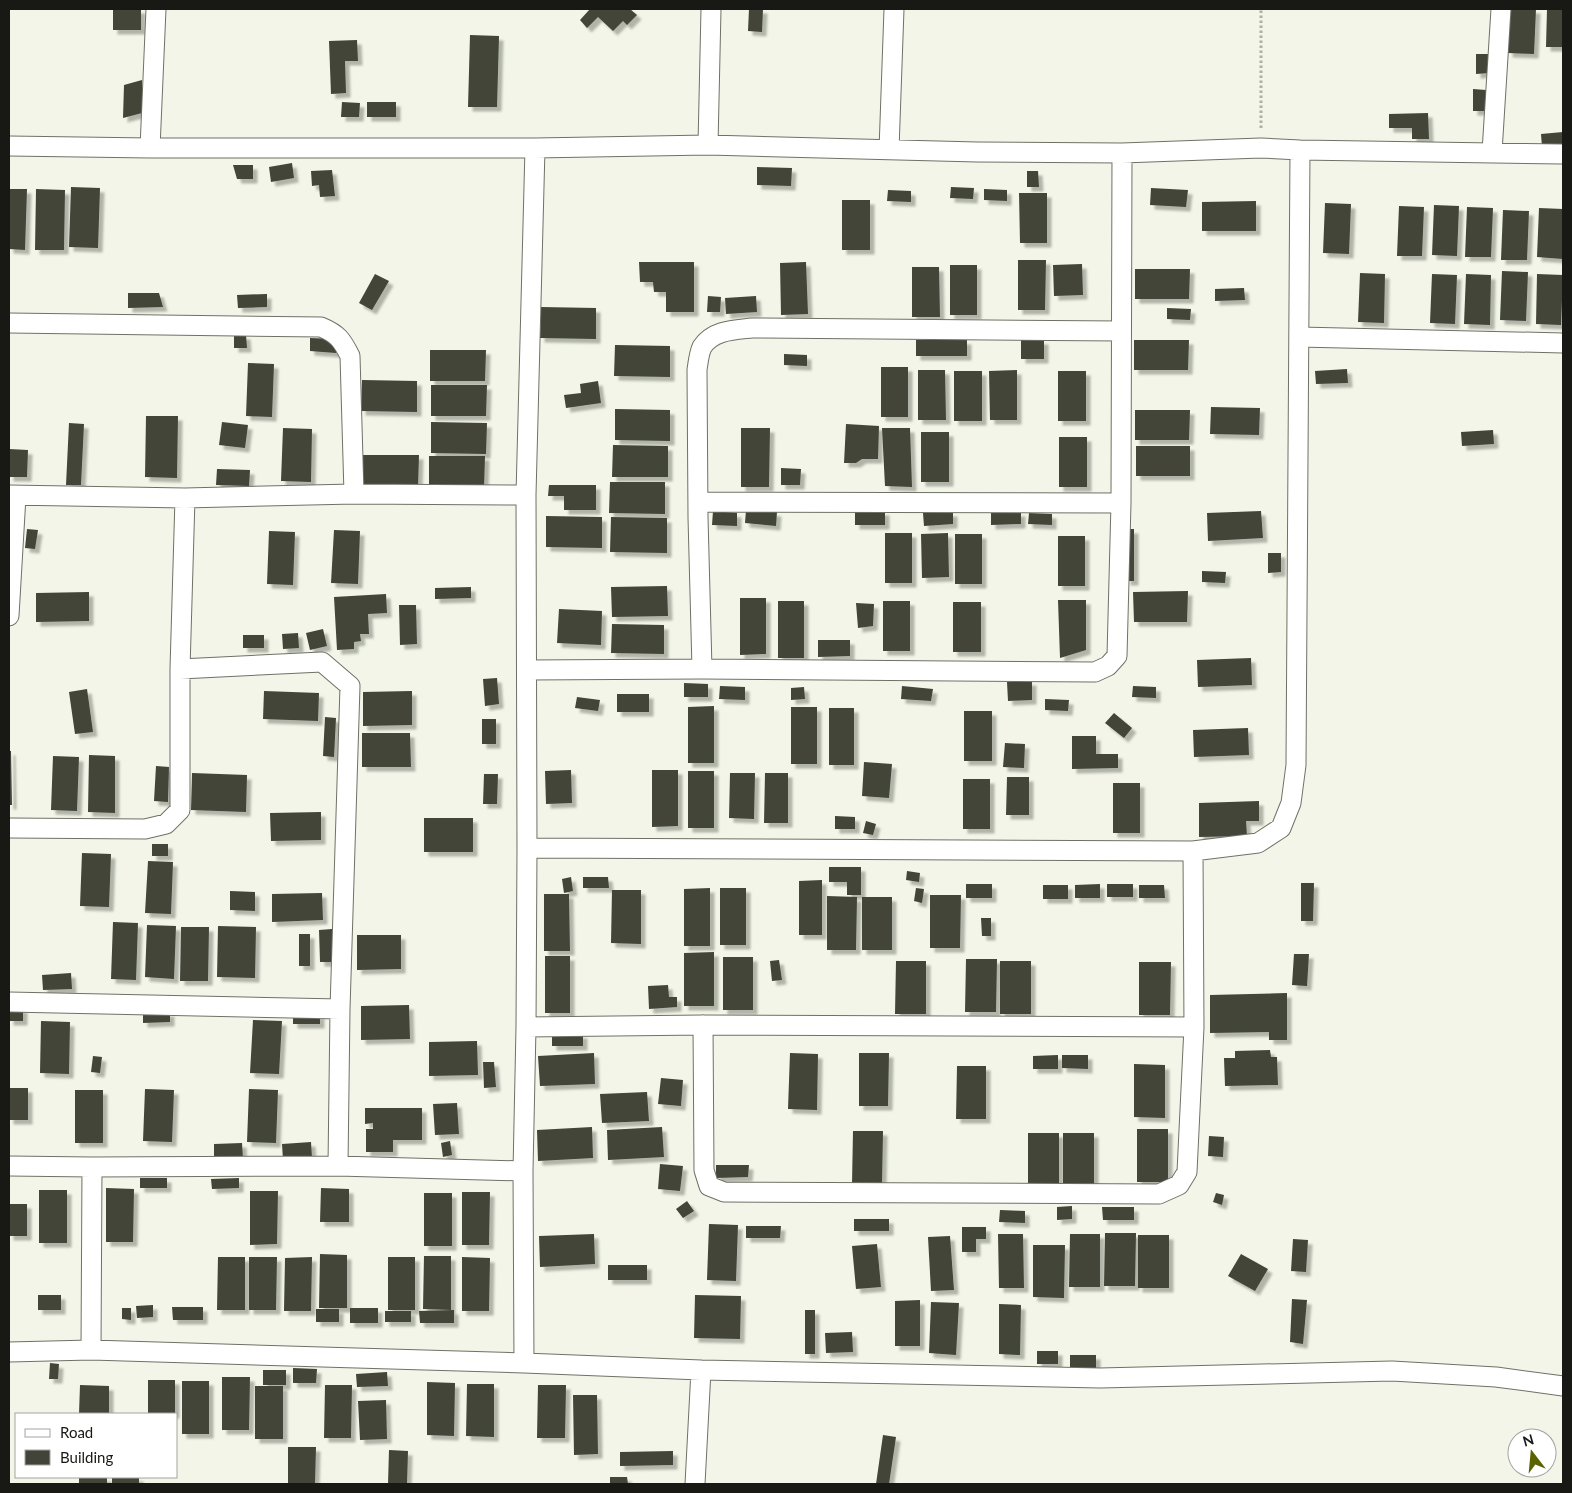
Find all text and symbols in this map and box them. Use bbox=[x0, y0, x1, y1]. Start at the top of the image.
legend bbox=[15, 1413, 178, 1478]
text: Road bbox=[60, 1423, 93, 1441]
north arrow bbox=[1507, 1428, 1557, 1478]
text: N bbox=[1521, 1430, 1536, 1450]
text: Building bbox=[60, 1448, 113, 1466]

